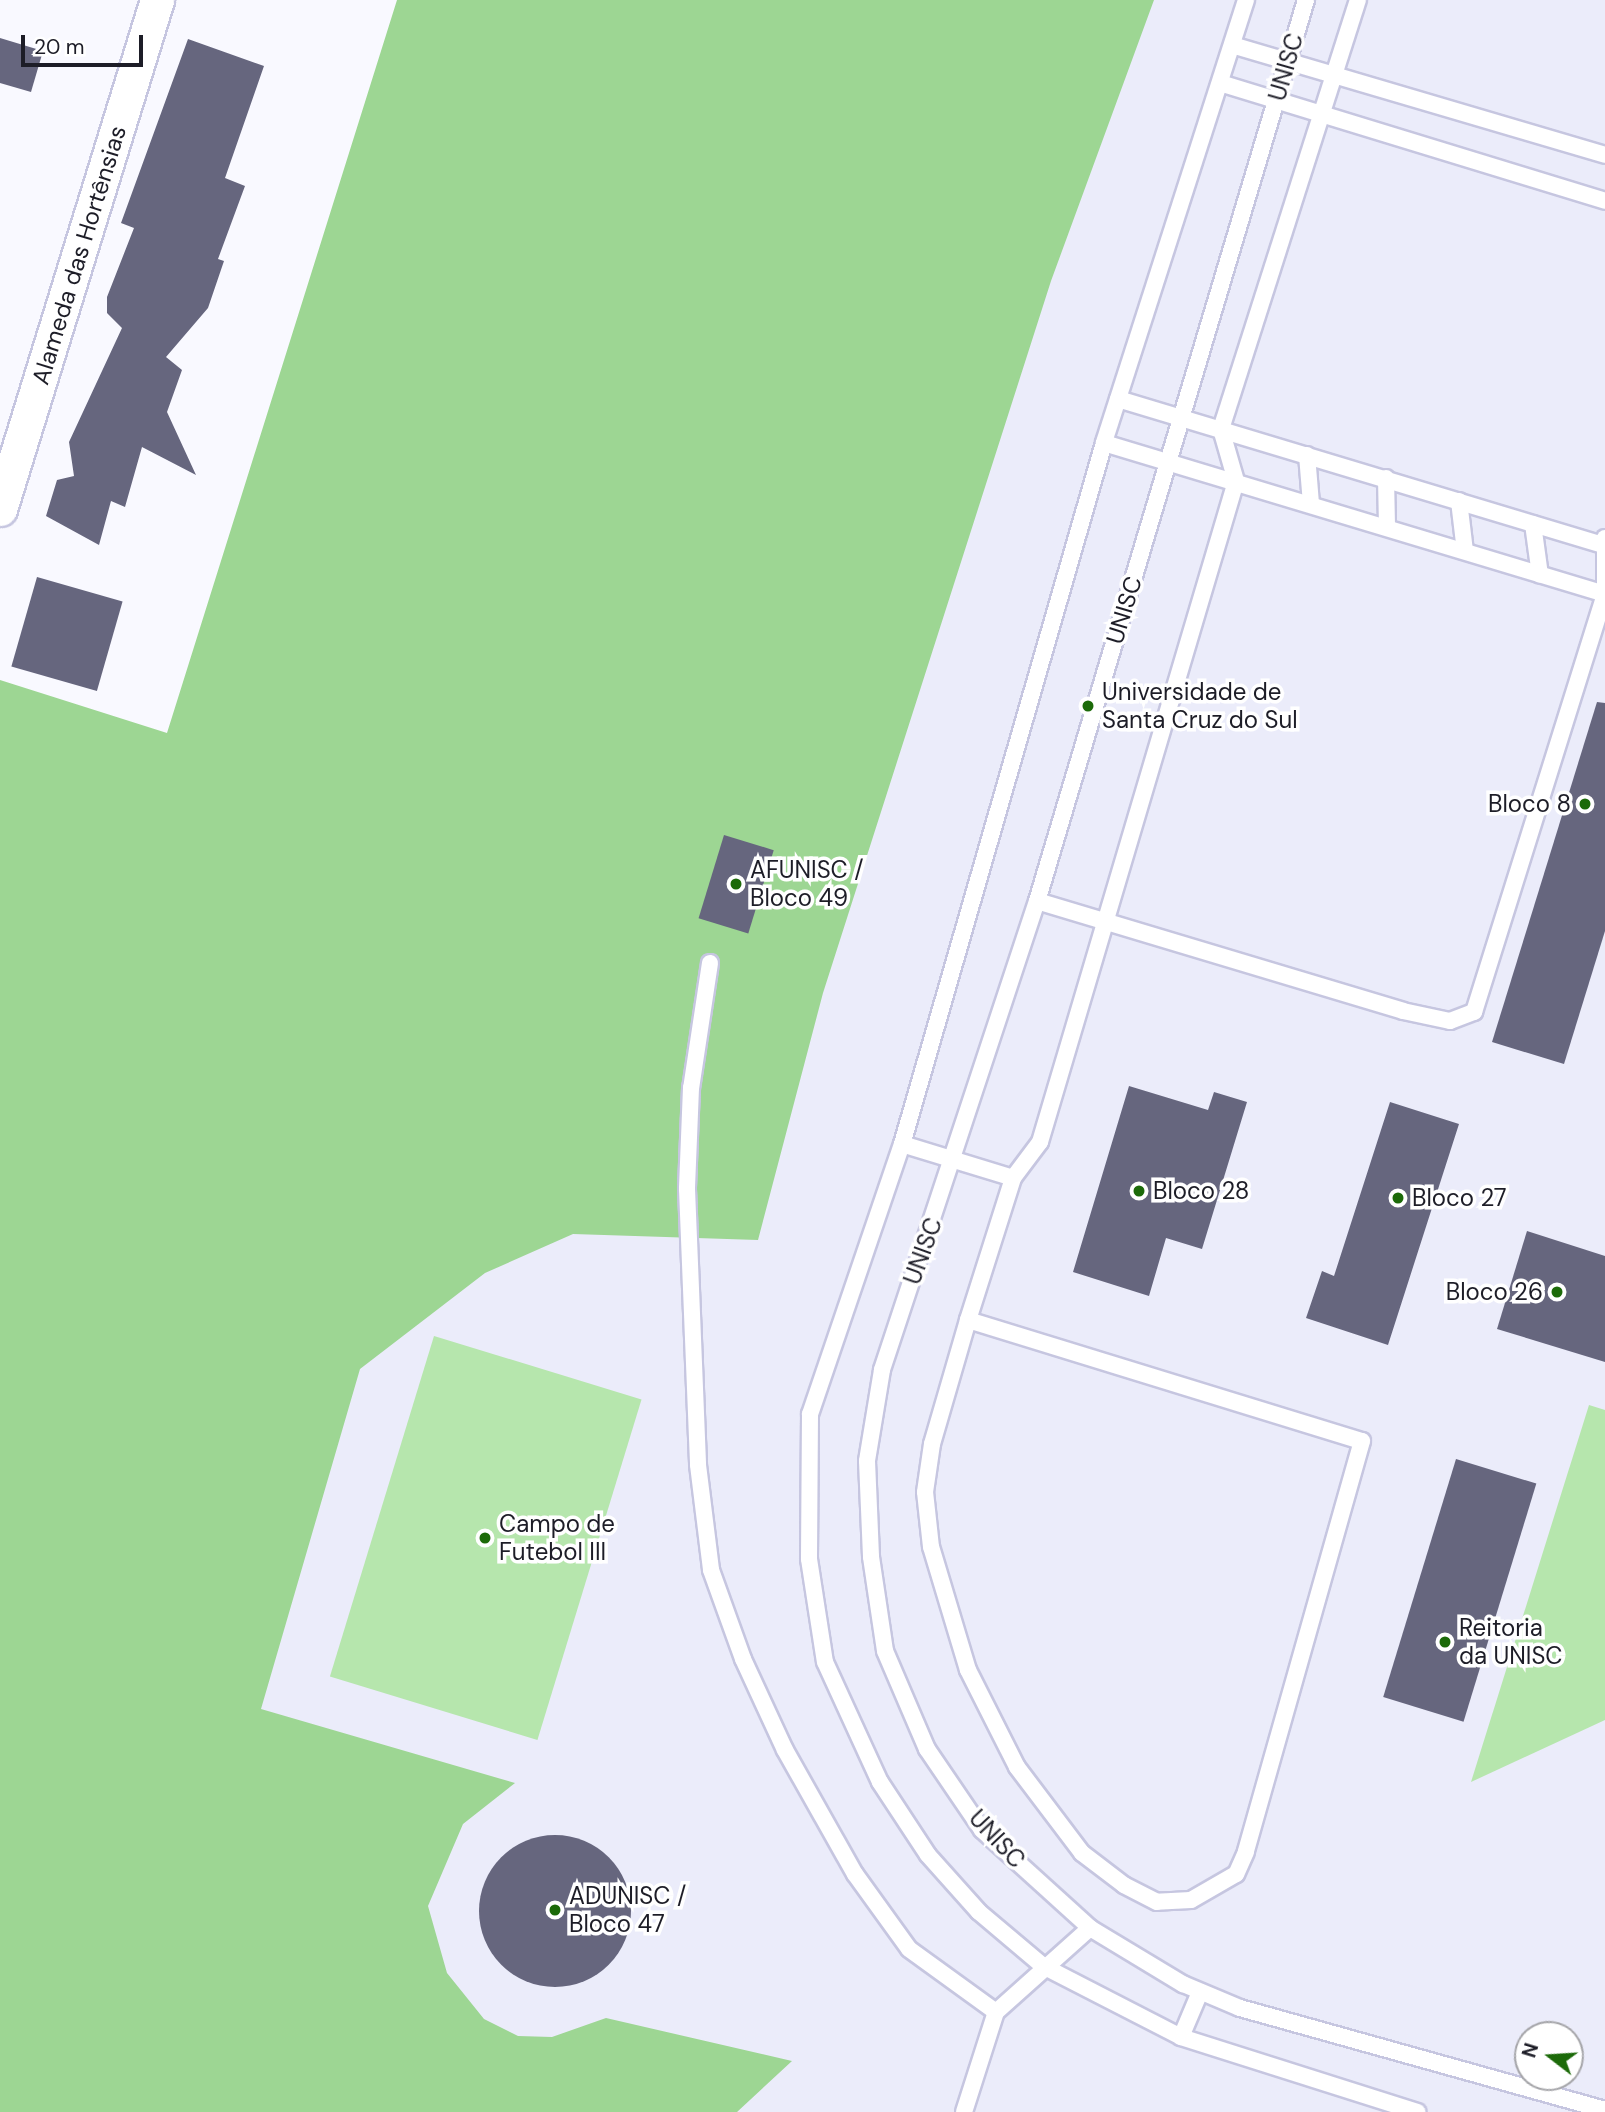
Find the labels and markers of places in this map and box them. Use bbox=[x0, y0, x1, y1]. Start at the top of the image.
place label: Universidade de Santa Cruz do Sul bbox=[1102, 678, 1298, 734]
marker: Universidade de Santa Cruz do Sul bbox=[1080, 698, 1096, 714]
place label: Bloco 8 bbox=[1488, 790, 1571, 818]
marker: Bloco 8 bbox=[1577, 796, 1593, 812]
place label: AFUNISC / Bloco 49 bbox=[750, 856, 864, 912]
marker: AFUNISC / Bloco 49 bbox=[728, 876, 744, 892]
place label: Bloco 28 bbox=[1153, 1177, 1249, 1205]
marker: Bloco 28 bbox=[1131, 1183, 1147, 1199]
place label: Bloco 27 bbox=[1412, 1184, 1507, 1212]
marker: Bloco 27 bbox=[1390, 1190, 1406, 1206]
place label: Bloco 26 bbox=[1446, 1278, 1543, 1306]
marker: Bloco 26 bbox=[1549, 1284, 1565, 1300]
place label: Campo de Futebol III bbox=[499, 1510, 615, 1566]
marker: Campo de Futebol III bbox=[477, 1530, 493, 1546]
place label: Reitoria da UNISC bbox=[1459, 1614, 1563, 1670]
marker: Reitoria da UNISC bbox=[1437, 1634, 1453, 1650]
place label: ADUNISC / Bloco 47 bbox=[569, 1882, 686, 1938]
marker: ADUNISC / Bloco 47 bbox=[547, 1902, 563, 1918]

